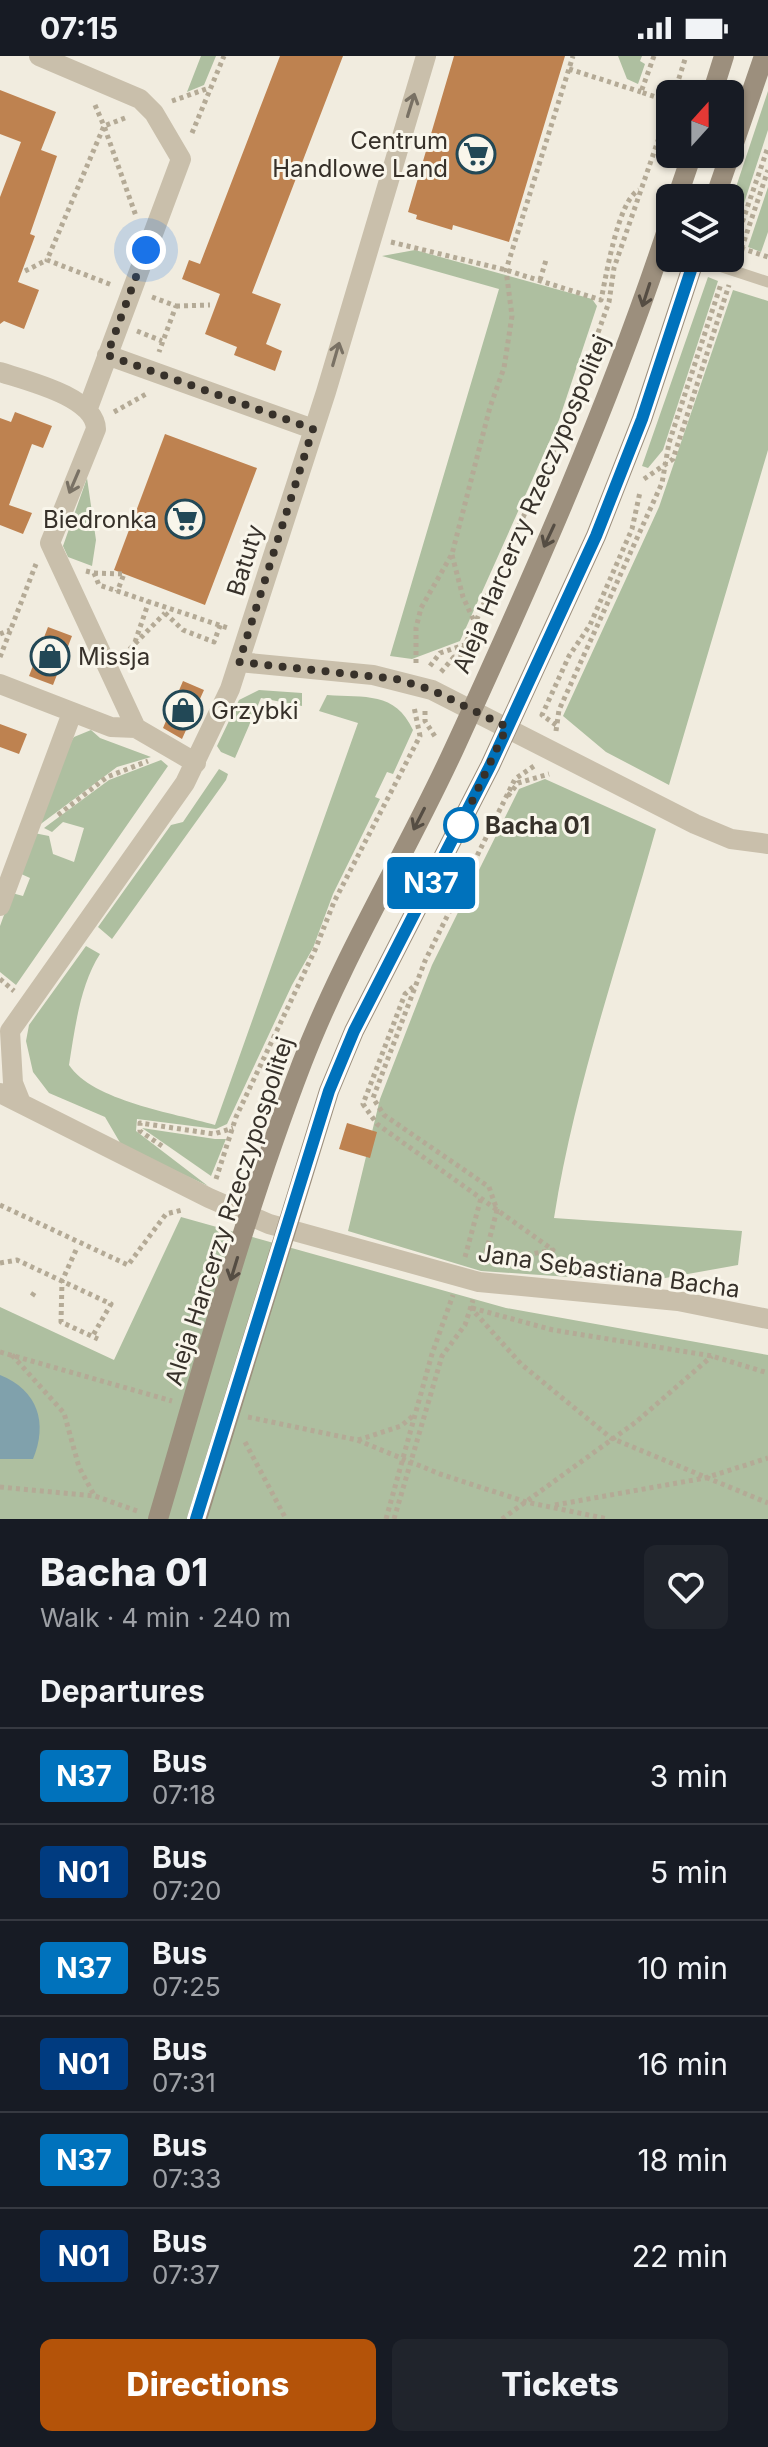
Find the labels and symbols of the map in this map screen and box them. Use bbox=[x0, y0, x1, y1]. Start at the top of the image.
north arrow bbox=[656, 80, 744, 168]
one-way arrow bbox=[404, 93, 419, 118]
place label: Centrum Handlowe Land bbox=[272, 126, 448, 183]
supermarket icon: Centrum Handlowe Land bbox=[455, 133, 497, 175]
your location bbox=[126, 230, 166, 270]
one-way arrow bbox=[637, 282, 652, 307]
street label: Aleja Harcerzy Rzeczypospolitej bbox=[446, 330, 616, 678]
one-way arrow bbox=[330, 342, 345, 368]
one-way arrow bbox=[66, 469, 80, 494]
supermarket icon: Biedronka bbox=[164, 498, 206, 540]
place label: Biedronka bbox=[43, 505, 157, 534]
street label: Batuty bbox=[220, 521, 270, 599]
one-way arrow bbox=[541, 524, 556, 548]
shop icon: Missja bbox=[29, 635, 71, 677]
place label: Missja bbox=[78, 642, 150, 671]
shop icon: Grzybki bbox=[162, 689, 204, 731]
place label: Grzybki bbox=[211, 696, 298, 725]
one-way arrow bbox=[411, 806, 427, 830]
marker: Bacha 01 bbox=[444, 808, 478, 842]
place label: Bacha 01 bbox=[485, 811, 590, 840]
line badge: N37 bbox=[385, 857, 477, 909]
street label: Aleja Harcerzy Rzeczypospolitej bbox=[159, 1033, 299, 1389]
street label: Jana Sebastiana Bacha bbox=[476, 1238, 742, 1304]
one-way arrow bbox=[226, 1256, 241, 1282]

